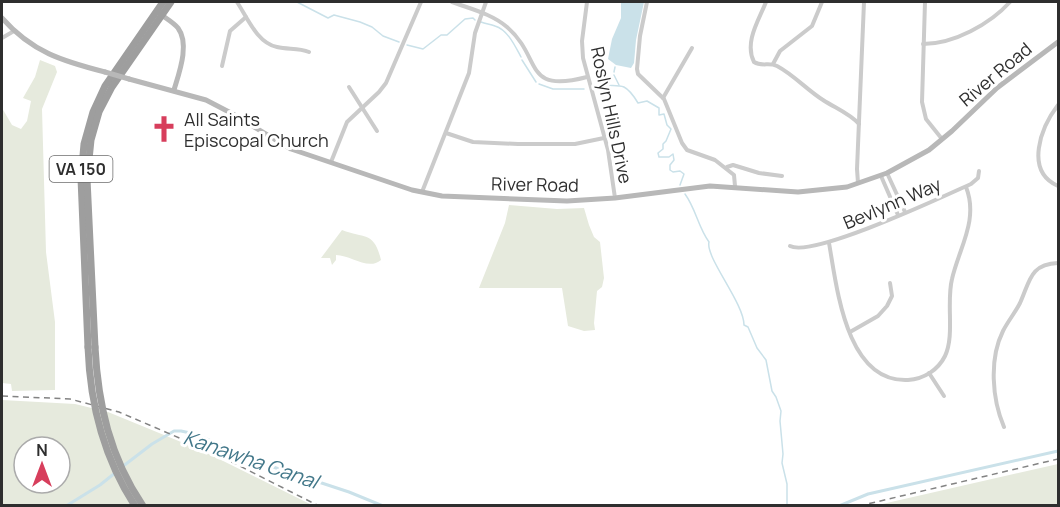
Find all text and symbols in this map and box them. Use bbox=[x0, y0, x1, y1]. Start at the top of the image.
street label: River Road bbox=[954, 37, 1036, 111]
street label: Roslyn Hills Drive bbox=[586, 44, 638, 186]
place label: All Saints Episcopal Church bbox=[184, 107, 329, 152]
church icon: All Saints Episcopal Church bbox=[149, 114, 179, 144]
road number: VA 150 bbox=[50, 156, 112, 182]
street label: River Road bbox=[491, 171, 579, 197]
street label: Bevlynn Way bbox=[839, 171, 945, 234]
water label: Kanawha Canal bbox=[180, 423, 324, 495]
north arrow bbox=[12, 435, 72, 495]
text: N bbox=[36, 439, 48, 461]

